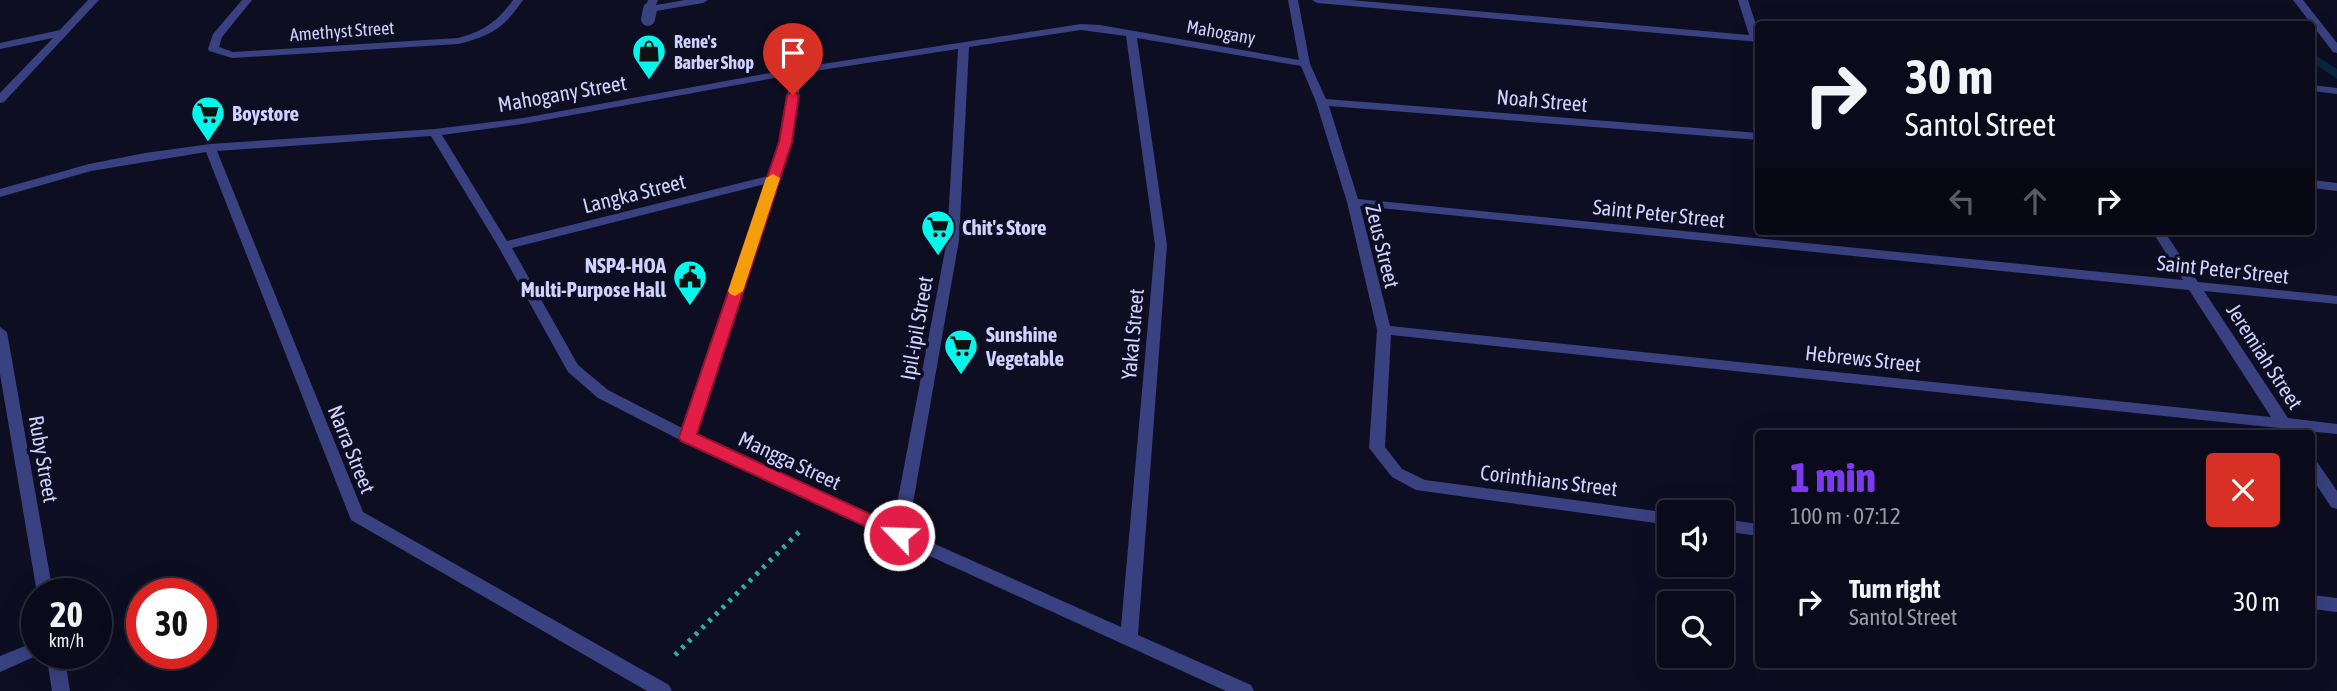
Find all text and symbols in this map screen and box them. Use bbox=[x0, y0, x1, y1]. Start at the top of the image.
street label: Mahogany bbox=[1185, 16, 1257, 48]
street label: Amethyst Street bbox=[289, 17, 395, 45]
pin bbox=[763, 23, 823, 95]
place label: Rene's Barber Shop bbox=[674, 31, 754, 73]
shop icon: Rene's Barber Shop bbox=[630, 32, 668, 81]
icon: arrive bbox=[774, 34, 812, 72]
text: 30 m bbox=[1905, 48, 1993, 104]
icon: right bbox=[1790, 49, 1881, 140]
street label: Mahogany Street bbox=[496, 70, 628, 116]
street label: Noah Street bbox=[1496, 84, 1588, 116]
supermarket icon: Boystore bbox=[189, 94, 227, 143]
place label: Boystore bbox=[232, 101, 299, 125]
text: Santol Street bbox=[1905, 106, 2056, 143]
street label: Langka Street bbox=[580, 169, 688, 217]
icon: left bbox=[1943, 182, 1981, 220]
icon: ahead bbox=[2016, 182, 2054, 220]
icon: right bbox=[2089, 182, 2127, 220]
street label: Saint Peter Street bbox=[1592, 194, 1726, 232]
street label: Zeus Street bbox=[1361, 202, 1405, 290]
supermarket icon: Chit's Store bbox=[919, 208, 957, 257]
place label: Chit's Store bbox=[962, 215, 1047, 239]
street label: Saint Peter Street bbox=[2156, 250, 2290, 288]
place label: NSP4-HOA Multi-Purpose Hall bbox=[521, 253, 667, 301]
public building icon: NSP4-HOA Multi-Purpose Hall bbox=[671, 258, 709, 307]
street label: Ipil-ipil Street bbox=[895, 274, 937, 382]
street label: Yakal Street bbox=[1116, 287, 1148, 381]
street label: Jeremiah Street bbox=[2222, 299, 2308, 413]
place label: Sunshine Vegetable bbox=[985, 322, 1064, 370]
supermarket icon: Sunshine Vegetable bbox=[942, 327, 980, 376]
street label: Hebrews Street bbox=[1804, 340, 1922, 376]
street label: Narra Street bbox=[323, 401, 381, 497]
street label: Ruby Street bbox=[25, 414, 63, 504]
street label: Mangga Street bbox=[735, 426, 845, 494]
text: 1 min bbox=[1790, 453, 1876, 501]
button: close bbox=[2206, 453, 2280, 527]
street label: Corinthians Street bbox=[1479, 460, 1619, 500]
position arrow bbox=[862, 498, 936, 572]
map controls bbox=[1657, 500, 1734, 668]
button: sound bbox=[1657, 500, 1734, 577]
text: 100 m · 07:12 bbox=[1790, 503, 1901, 529]
text: Turn right bbox=[1849, 574, 1940, 604]
speed limit sign: 30 bbox=[126, 578, 217, 669]
icon: right bbox=[1790, 583, 1828, 621]
text: 30 m bbox=[2233, 587, 2280, 617]
button: search bbox=[1657, 591, 1734, 668]
text: 20 bbox=[50, 594, 83, 634]
text: Santol Street bbox=[1849, 604, 1957, 630]
text: km/h bbox=[49, 630, 84, 651]

